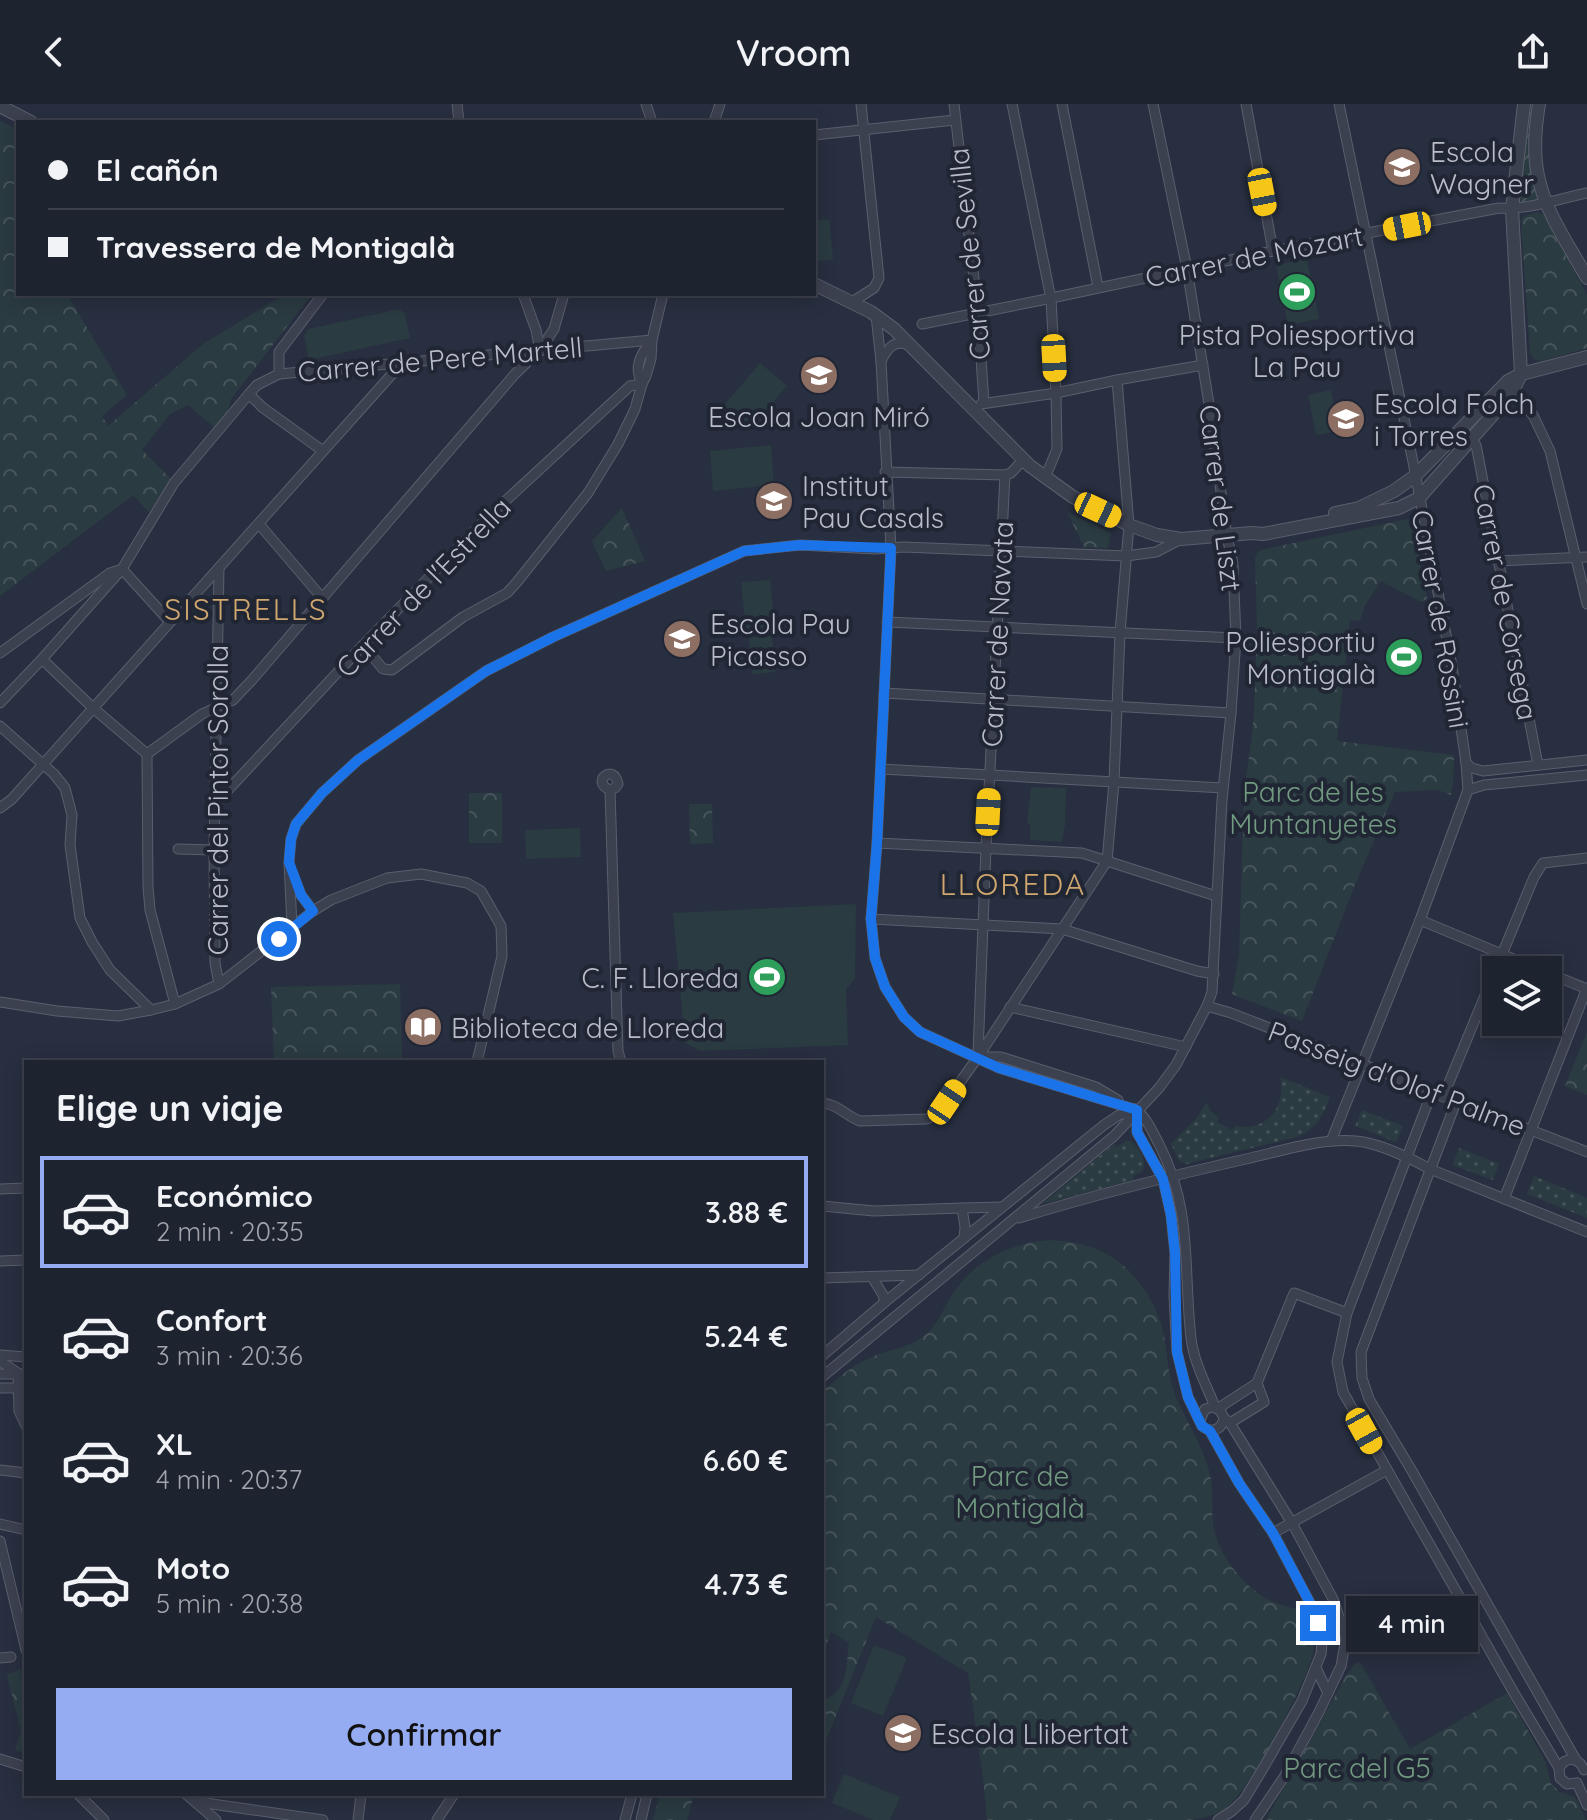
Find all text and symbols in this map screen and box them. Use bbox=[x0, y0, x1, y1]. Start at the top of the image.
icon: back bbox=[32, 30, 76, 74]
text: Vroom bbox=[736, 30, 851, 75]
icon: share bbox=[1511, 30, 1555, 74]
place label: Escola Wagner bbox=[1430, 134, 1534, 201]
street label: Carrer de Sevilla bbox=[940, 146, 998, 362]
school or university icon: Escola Wagner bbox=[1381, 146, 1423, 188]
text: El cañón bbox=[96, 151, 219, 189]
car bbox=[1246, 166, 1278, 218]
car bbox=[1381, 210, 1433, 242]
street label: Carrer de Mozart bbox=[1142, 218, 1366, 294]
text: Travessera de Montigalà bbox=[96, 228, 455, 266]
sports icon: Pista Poliesportiva La Pau bbox=[1276, 271, 1318, 313]
place label: Pista Poliesportiva La Pau bbox=[1179, 317, 1415, 384]
street label: Carrer de Pere Martell bbox=[296, 329, 584, 389]
car bbox=[1041, 333, 1067, 383]
school or university icon: Escola Joan Miró bbox=[798, 354, 840, 396]
place label: Escola Folch i Torres bbox=[1374, 386, 1534, 453]
school or university icon: Escola Folch i Torres bbox=[1325, 398, 1367, 440]
place label: Escola Joan Miró bbox=[708, 399, 930, 434]
street label: Carrer de Liszt bbox=[1192, 403, 1250, 593]
place label: Institut Pau Casals bbox=[802, 468, 944, 535]
school or university icon: Institut Pau Casals bbox=[753, 480, 795, 522]
street label: Carrer de Còrsega bbox=[1466, 481, 1546, 723]
car bbox=[1071, 489, 1125, 531]
street label: Carrer de l'Estrella bbox=[328, 490, 518, 684]
street label: Carrer de Rossini bbox=[1405, 507, 1477, 731]
street label: Carrer de Navata bbox=[974, 520, 1020, 748]
district label: SISTRELLS bbox=[164, 590, 328, 628]
place label: Escola Pau Picasso bbox=[710, 606, 851, 673]
school or university icon: Escola Pau Picasso bbox=[661, 618, 703, 660]
place label: Poliesportiu Montigalà bbox=[1225, 624, 1376, 691]
sports icon: Poliesportiu Montigalà bbox=[1383, 636, 1425, 678]
street label: Carrer del Pintor Sorolla bbox=[200, 645, 235, 955]
park label: Parc de les Muntanyetes bbox=[1229, 774, 1397, 841]
car bbox=[975, 787, 1001, 837]
district label: LLOREDA bbox=[940, 865, 1086, 903]
route start bbox=[261, 921, 297, 957]
sports icon: C. F. Lloreda bbox=[746, 956, 788, 998]
map controls bbox=[1482, 956, 1562, 1036]
button: layers bbox=[1482, 956, 1562, 1036]
place label: C. F. Lloreda bbox=[582, 960, 739, 995]
library icon: Biblioteca de Lloreda bbox=[402, 1006, 444, 1048]
place label: Biblioteca de Lloreda bbox=[451, 1010, 724, 1045]
street label: Passeig d'Olof Palme bbox=[1263, 1013, 1531, 1143]
car bbox=[924, 1075, 970, 1129]
text: Elige un viaje bbox=[56, 1085, 284, 1130]
icon: car bbox=[60, 1176, 132, 1248]
text: Económico bbox=[156, 1177, 313, 1215]
text: 3.88 € bbox=[705, 1193, 788, 1231]
text: 2 min · 20:35 bbox=[156, 1215, 304, 1248]
icon: car bbox=[60, 1300, 132, 1372]
text: Confort bbox=[156, 1301, 268, 1339]
text: 5.24 € bbox=[704, 1317, 788, 1355]
text: 3 min · 20:36 bbox=[156, 1339, 303, 1372]
car bbox=[1342, 1404, 1386, 1458]
icon: car bbox=[60, 1424, 132, 1496]
text: XL bbox=[156, 1425, 193, 1463]
text: 6.60 € bbox=[703, 1441, 788, 1479]
park label: Parc de Montigalà bbox=[955, 1458, 1085, 1525]
text: 4 min · 20:37 bbox=[156, 1463, 302, 1496]
icon: car bbox=[60, 1548, 132, 1620]
text: Moto bbox=[156, 1549, 230, 1587]
text: 4.73 € bbox=[704, 1565, 788, 1603]
text: 5 min · 20:38 bbox=[156, 1587, 303, 1620]
callout: 4 min bbox=[1346, 1595, 1478, 1651]
route end bbox=[1300, 1605, 1336, 1641]
text: 4 min bbox=[1378, 1607, 1446, 1640]
button: Confirmar bbox=[56, 1688, 792, 1780]
school or university icon: Escola Llibertat bbox=[882, 1712, 924, 1754]
place label: Escola Llibertat bbox=[931, 1716, 1129, 1751]
park label: Parc del G5 bbox=[1283, 1750, 1431, 1785]

